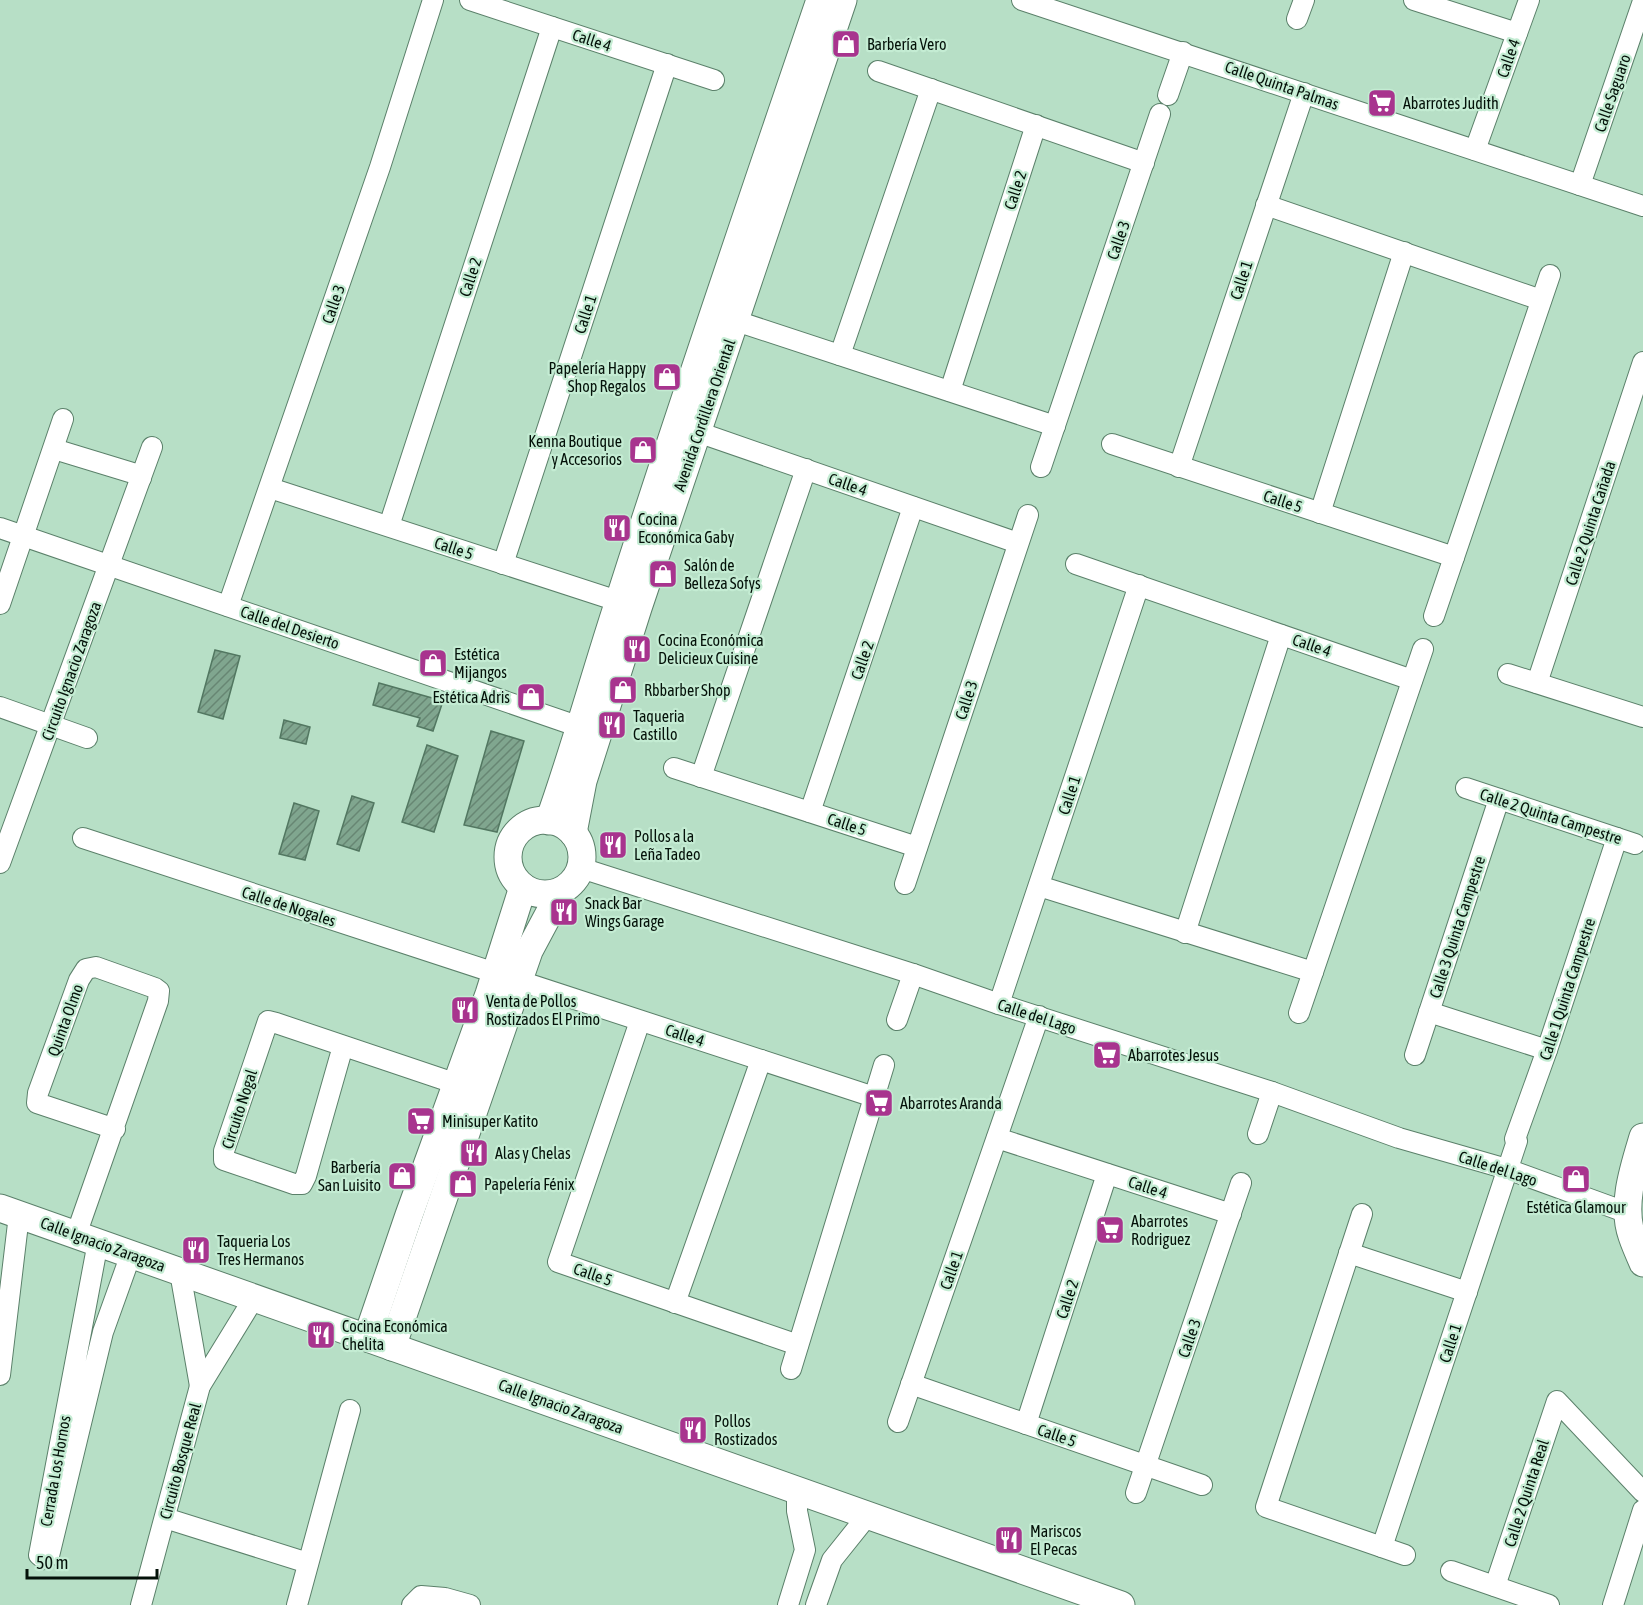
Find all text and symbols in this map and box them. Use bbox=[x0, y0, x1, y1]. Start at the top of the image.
street label: Calle 4 bbox=[570, 25, 614, 55]
shop icon: Barbería Vero bbox=[830, 28, 862, 60]
place label: Barbería Vero bbox=[867, 35, 947, 53]
street label: Calle 4 bbox=[1493, 36, 1523, 80]
street label: Calle Saguaro bbox=[1590, 52, 1635, 134]
street label: Calle Quinta Palmas bbox=[1223, 57, 1342, 113]
supermarket icon: Abarrotes Judith bbox=[1366, 87, 1398, 119]
place label: Abarrotes Judith bbox=[1403, 94, 1499, 112]
street label: Calle 2 bbox=[1000, 168, 1030, 212]
street label: Calle 3 bbox=[1103, 218, 1133, 262]
street label: Calle 2 bbox=[455, 255, 485, 299]
street label: Calle 1 bbox=[1226, 258, 1256, 302]
street label: Calle 3 bbox=[318, 282, 348, 326]
street label: Calle 1 bbox=[570, 292, 600, 336]
street label: Avenida Cordillera Oriental bbox=[670, 336, 739, 493]
place label: Papelería Happy Shop Regalos bbox=[548, 359, 646, 396]
shop icon: Papelería Happy Shop Regalos bbox=[651, 361, 683, 393]
place label: Kenna Boutique y Accesorios bbox=[528, 432, 622, 469]
shop icon: Kenna Boutique y Accesorios bbox=[627, 434, 659, 466]
street label: Calle 2 Quinta Cañada bbox=[1561, 459, 1619, 587]
street label: Calle 4 bbox=[826, 469, 870, 499]
street label: Calle 5 bbox=[1261, 486, 1305, 516]
place label: Cocina Económica Gaby bbox=[638, 510, 735, 547]
restaurant icon: Cocina Económica Gaby bbox=[601, 512, 633, 544]
street label: Calle 5 bbox=[432, 533, 476, 563]
place label: Salón de Belleza Sofys bbox=[684, 556, 761, 593]
shop icon: Salón de Belleza Sofys bbox=[647, 558, 679, 590]
street label: Circuito Ignacio Zaragoza bbox=[38, 599, 105, 743]
street label: Calle del Desierto bbox=[238, 602, 342, 652]
street label: Calle 4 bbox=[1290, 630, 1334, 660]
place label: Cocina Económica Delicieux Cuisine bbox=[658, 631, 764, 667]
restaurant icon: Cocina Económica Delicieux Cuisine bbox=[621, 633, 653, 665]
street label: Calle 2 bbox=[847, 638, 877, 682]
place label: Estética Mijangos bbox=[454, 645, 507, 682]
shop icon: Estética Mijangos bbox=[417, 647, 449, 679]
shop icon: Rbbarber Shop bbox=[607, 674, 639, 706]
street label: Calle 3 bbox=[951, 678, 981, 722]
shop icon: Estética Adris bbox=[515, 681, 547, 713]
place label: Rbbarber Shop bbox=[644, 681, 731, 700]
place label: Estética Adris bbox=[433, 688, 510, 706]
place label: Taqueria Castillo bbox=[633, 707, 685, 743]
restaurant icon: Taqueria Castillo bbox=[596, 709, 628, 741]
street label: Calle 1 bbox=[1054, 773, 1084, 817]
street label: Calle 2 Quinta Campestre bbox=[1477, 785, 1624, 848]
street label: Calle 5 bbox=[825, 809, 869, 839]
place label: Pollos a la Leña Tadeo bbox=[634, 827, 700, 863]
restaurant icon: Pollos a la Leña Tadeo bbox=[597, 829, 629, 861]
street label: Calle 3 Quinta Campestre bbox=[1426, 854, 1489, 1001]
street label: Calle de Nogales bbox=[240, 882, 338, 931]
place label: Snack Bar Wings Garage bbox=[585, 894, 664, 931]
restaurant icon: Snack Bar Wings Garage bbox=[548, 896, 580, 928]
street label: Calle 1 Quinta Campestre bbox=[1536, 916, 1599, 1063]
street label: Quinta Olmo bbox=[44, 981, 86, 1059]
place label: Venta de Pollos Rostizados El Primo bbox=[486, 992, 600, 1028]
restaurant icon: Venta de Pollos Rostizados El Primo bbox=[449, 994, 481, 1026]
street label: Calle del Lago bbox=[995, 995, 1078, 1038]
street label: Calle 4 bbox=[663, 1020, 707, 1050]
supermarket icon: Abarrotes Jesus bbox=[1091, 1039, 1123, 1071]
place label: Abarrotes Jesus bbox=[1128, 1046, 1219, 1064]
street label: Circuito Nogal bbox=[218, 1066, 261, 1151]
supermarket icon: Abarrotes Aranda bbox=[863, 1087, 895, 1119]
place label: Abarrotes Aranda bbox=[900, 1094, 1002, 1112]
supermarket icon: Minisuper Katito bbox=[405, 1105, 437, 1137]
place label: Minisuper Katito bbox=[442, 1112, 538, 1131]
restaurant icon: Alas y Chelas bbox=[458, 1137, 490, 1169]
place label: Alas y Chelas bbox=[495, 1144, 571, 1163]
street label: Calle del Lago bbox=[1456, 1147, 1539, 1190]
place label: Barbería San Luisito bbox=[318, 1158, 381, 1194]
shop icon: Barbería San Luisito bbox=[386, 1160, 418, 1192]
shop icon: Estética Glamour bbox=[1560, 1163, 1592, 1195]
shop icon: Papelería Fénix bbox=[447, 1168, 479, 1200]
street label: Calle 4 bbox=[1126, 1172, 1170, 1202]
place label: Papelería Fénix bbox=[484, 1175, 575, 1194]
place label: Estética Glamour bbox=[1526, 1198, 1626, 1216]
place label: Abarrotes Rodriguez bbox=[1131, 1212, 1190, 1249]
street label: Calle Ignacio Zaragoza bbox=[38, 1213, 168, 1276]
supermarket icon: Abarrotes Rodriguez bbox=[1094, 1214, 1126, 1246]
place label: Taqueria Los Tres Hermanos bbox=[217, 1232, 304, 1268]
restaurant icon: Taqueria Los Tres Hermanos bbox=[180, 1234, 212, 1266]
street label: Calle 1 bbox=[936, 1248, 966, 1292]
street label: Calle 5 bbox=[571, 1259, 615, 1289]
street label: Calle 2 bbox=[1052, 1277, 1082, 1321]
street label: Calle 3 bbox=[1174, 1316, 1204, 1360]
place label: Cocina Económica Chelita bbox=[342, 1317, 448, 1353]
restaurant icon: Cocina Económica Chelita bbox=[305, 1319, 337, 1351]
street label: Calle 1 bbox=[1435, 1321, 1465, 1365]
street label: Calle Ignacio Zaragoza bbox=[496, 1375, 626, 1438]
street label: Circuito Bosque Real bbox=[156, 1400, 205, 1521]
place label: Pollos Rostizados bbox=[714, 1412, 778, 1448]
street label: Cerrada Los Hornos bbox=[36, 1414, 74, 1528]
restaurant icon: Pollos Rostizados bbox=[677, 1414, 709, 1446]
street label: Calle 5 bbox=[1035, 1420, 1079, 1450]
street label: Calle 2 Quinta Real bbox=[1500, 1436, 1552, 1549]
place label: Mariscos El Pecas bbox=[1030, 1522, 1082, 1558]
restaurant icon: Mariscos El Pecas bbox=[993, 1524, 1025, 1556]
scale bar bbox=[27, 1542, 158, 1580]
text: 50 m bbox=[36, 1552, 68, 1573]

